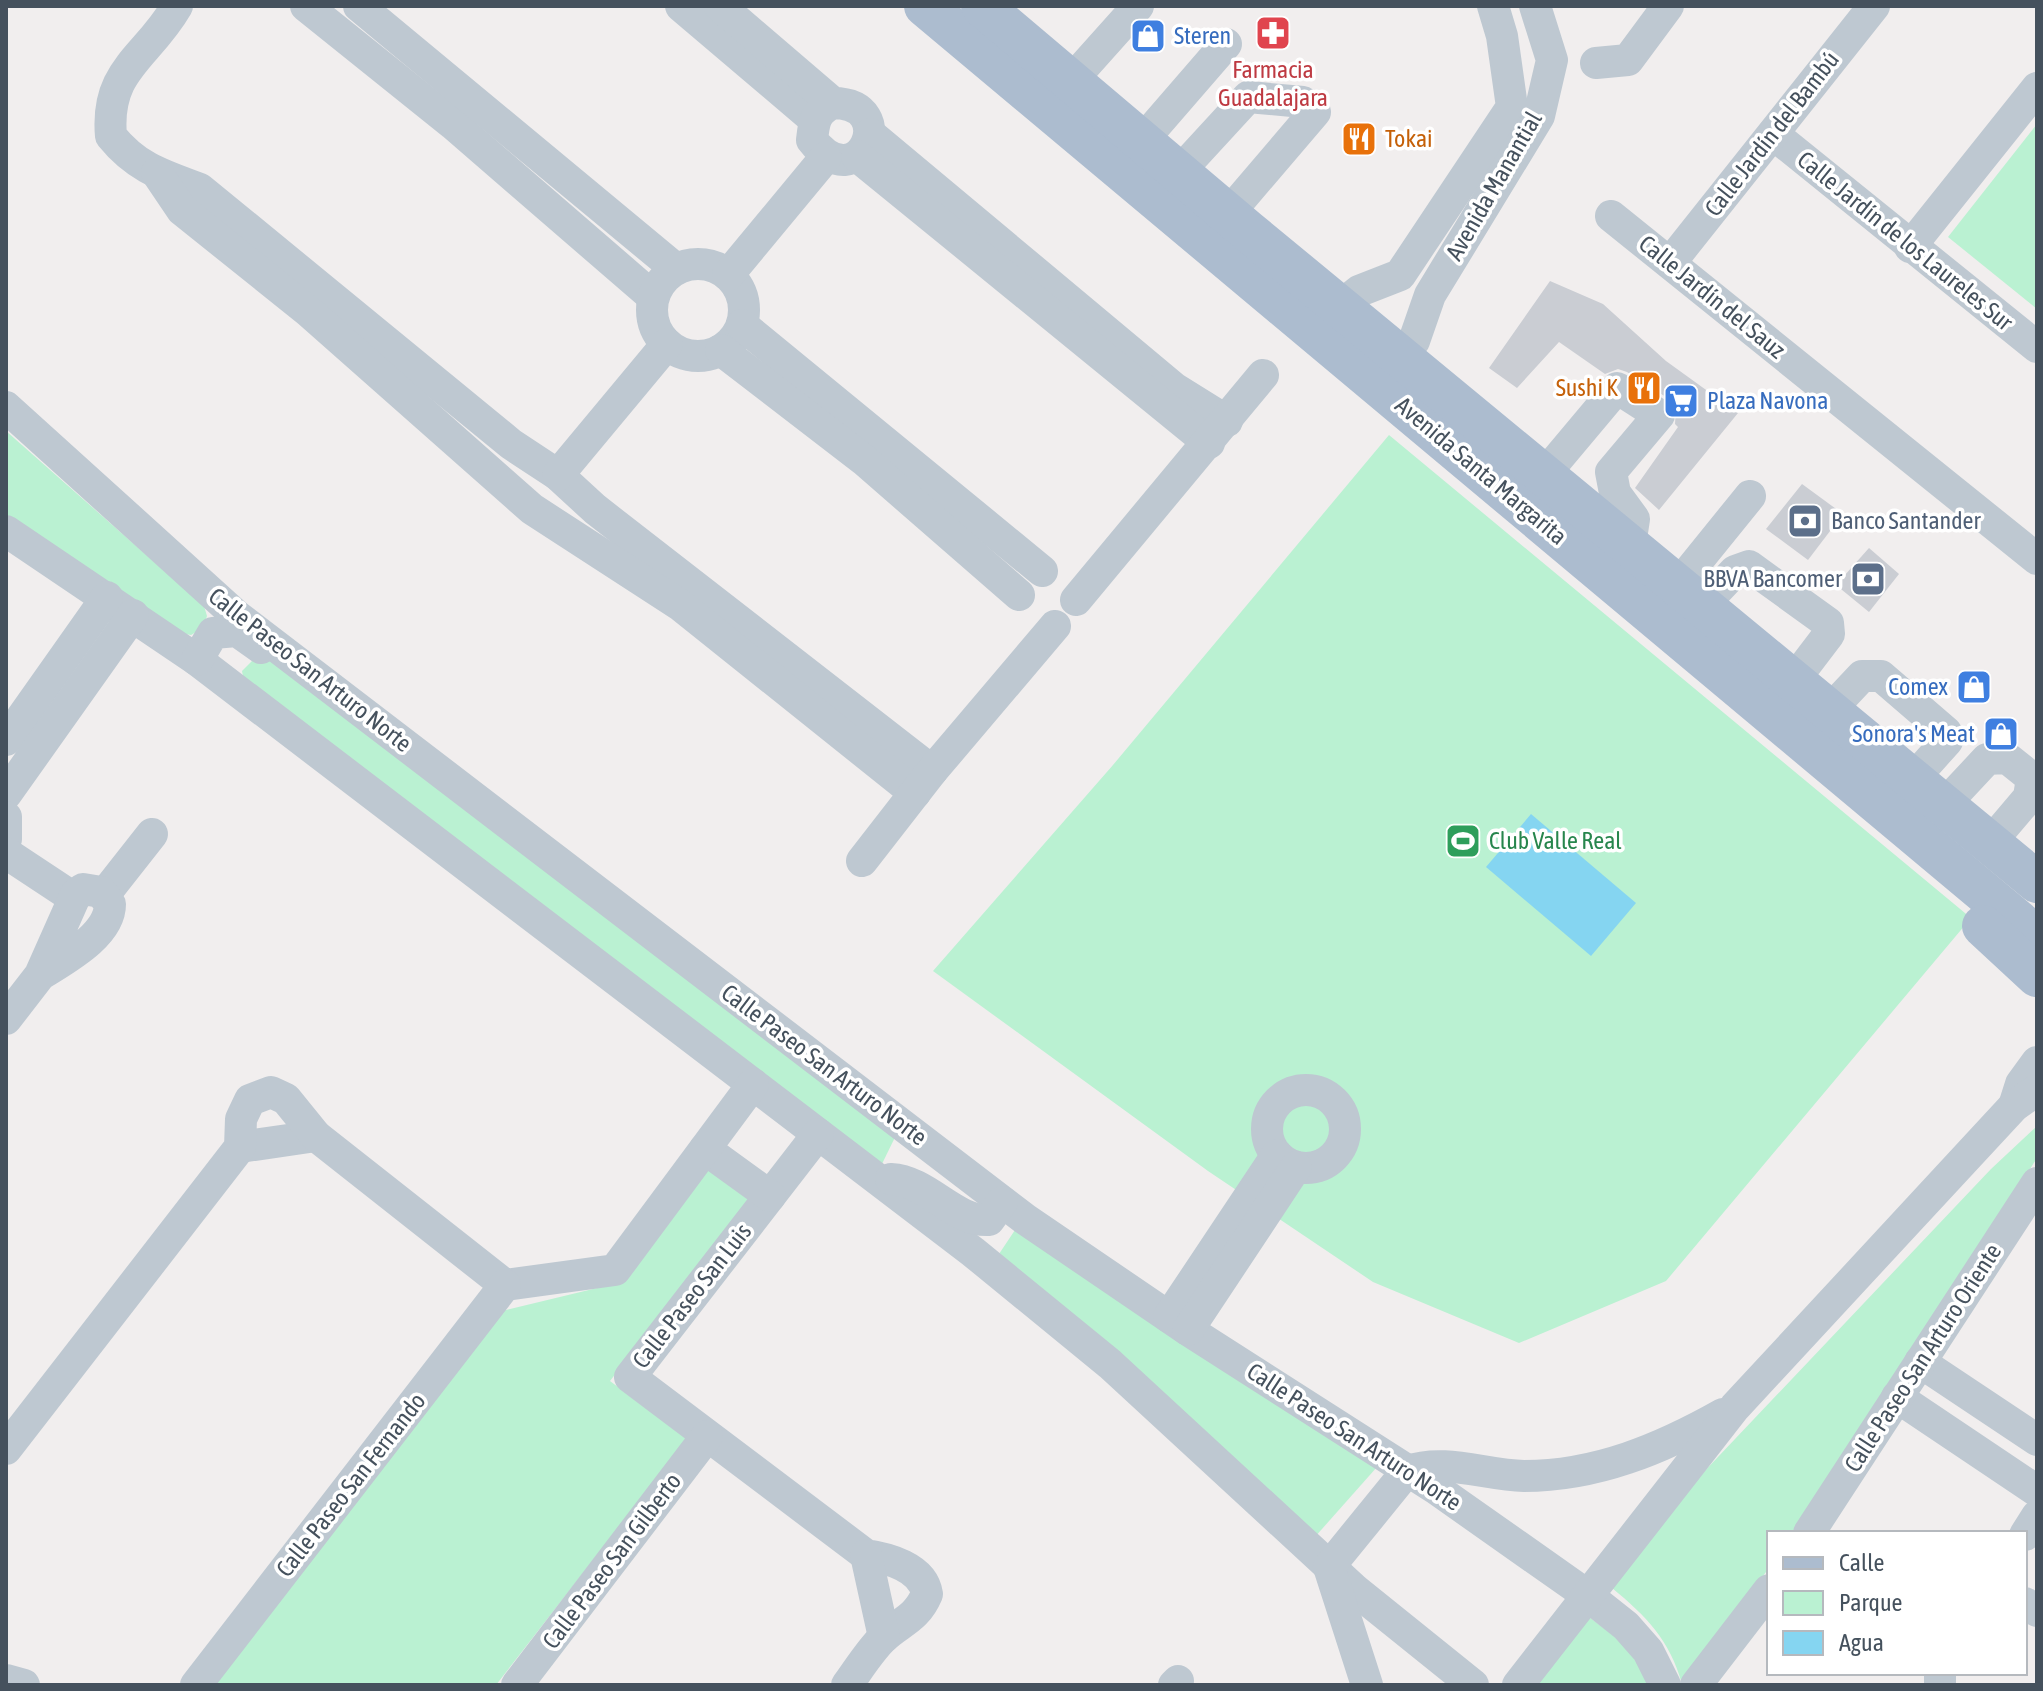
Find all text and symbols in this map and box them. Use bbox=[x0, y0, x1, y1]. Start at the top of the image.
pharmacy icon: Farmacia Guadalajara bbox=[1254, 14, 1292, 52]
shop icon: Steren bbox=[1129, 17, 1167, 55]
place label: Steren bbox=[1174, 22, 1231, 49]
street label: Calle Jardín del Bambú bbox=[1699, 46, 1844, 221]
place label: Farmacia Guadalajara bbox=[1218, 56, 1328, 111]
street label: Avenida Manantial bbox=[1440, 106, 1547, 265]
restaurant icon: Tokai bbox=[1340, 120, 1378, 158]
place label: Tokai bbox=[1385, 125, 1433, 152]
street label: Calle Jardín de los Laureles Sur bbox=[1792, 146, 2019, 336]
street label: Calle Jardín del Sauz bbox=[1634, 230, 1791, 364]
restaurant icon: Sushi K bbox=[1625, 369, 1663, 407]
place label: Sushi K bbox=[1556, 374, 1618, 401]
supermarket icon: Plaza Navona bbox=[1662, 382, 1700, 420]
place label: Plaza Navona bbox=[1707, 387, 1828, 414]
street label: Avenida Santa Margarita bbox=[1390, 391, 1572, 550]
bank icon: Banco Santander bbox=[1786, 502, 1824, 540]
place label: Banco Santander bbox=[1831, 507, 1981, 534]
bank icon: BBVA Bancomer bbox=[1849, 560, 1887, 598]
place label: BBVA Bancomer bbox=[1703, 565, 1843, 592]
street label: Calle Paseo San Arturo Norte bbox=[204, 582, 417, 757]
shop icon: Comex bbox=[1955, 668, 1993, 706]
place label: Comex bbox=[1888, 673, 1948, 700]
shop icon: Sonora's Meat bbox=[1982, 715, 2020, 753]
place label: Sonora's Meat bbox=[1852, 720, 1975, 747]
sports icon: Club Valle Real bbox=[1444, 822, 1482, 860]
place label: Club Valle Real bbox=[1489, 827, 1622, 854]
street label: Calle Paseo San Arturo Norte bbox=[716, 979, 932, 1151]
street label: Calle Paseo San Luis bbox=[627, 1218, 756, 1373]
street label: Calle Paseo San Arturo Oriente bbox=[1839, 1239, 2006, 1477]
street label: Calle Paseo San Arturo Norte bbox=[1242, 1357, 1466, 1516]
street label: Calle Paseo San Fernando bbox=[271, 1388, 431, 1582]
street label: Calle Paseo San Gilberto bbox=[537, 1468, 686, 1654]
legend bbox=[1767, 1531, 2027, 1675]
text: Calle bbox=[1839, 1549, 1884, 1576]
text: Parque bbox=[1839, 1589, 1902, 1616]
text: Agua bbox=[1839, 1629, 1884, 1656]

